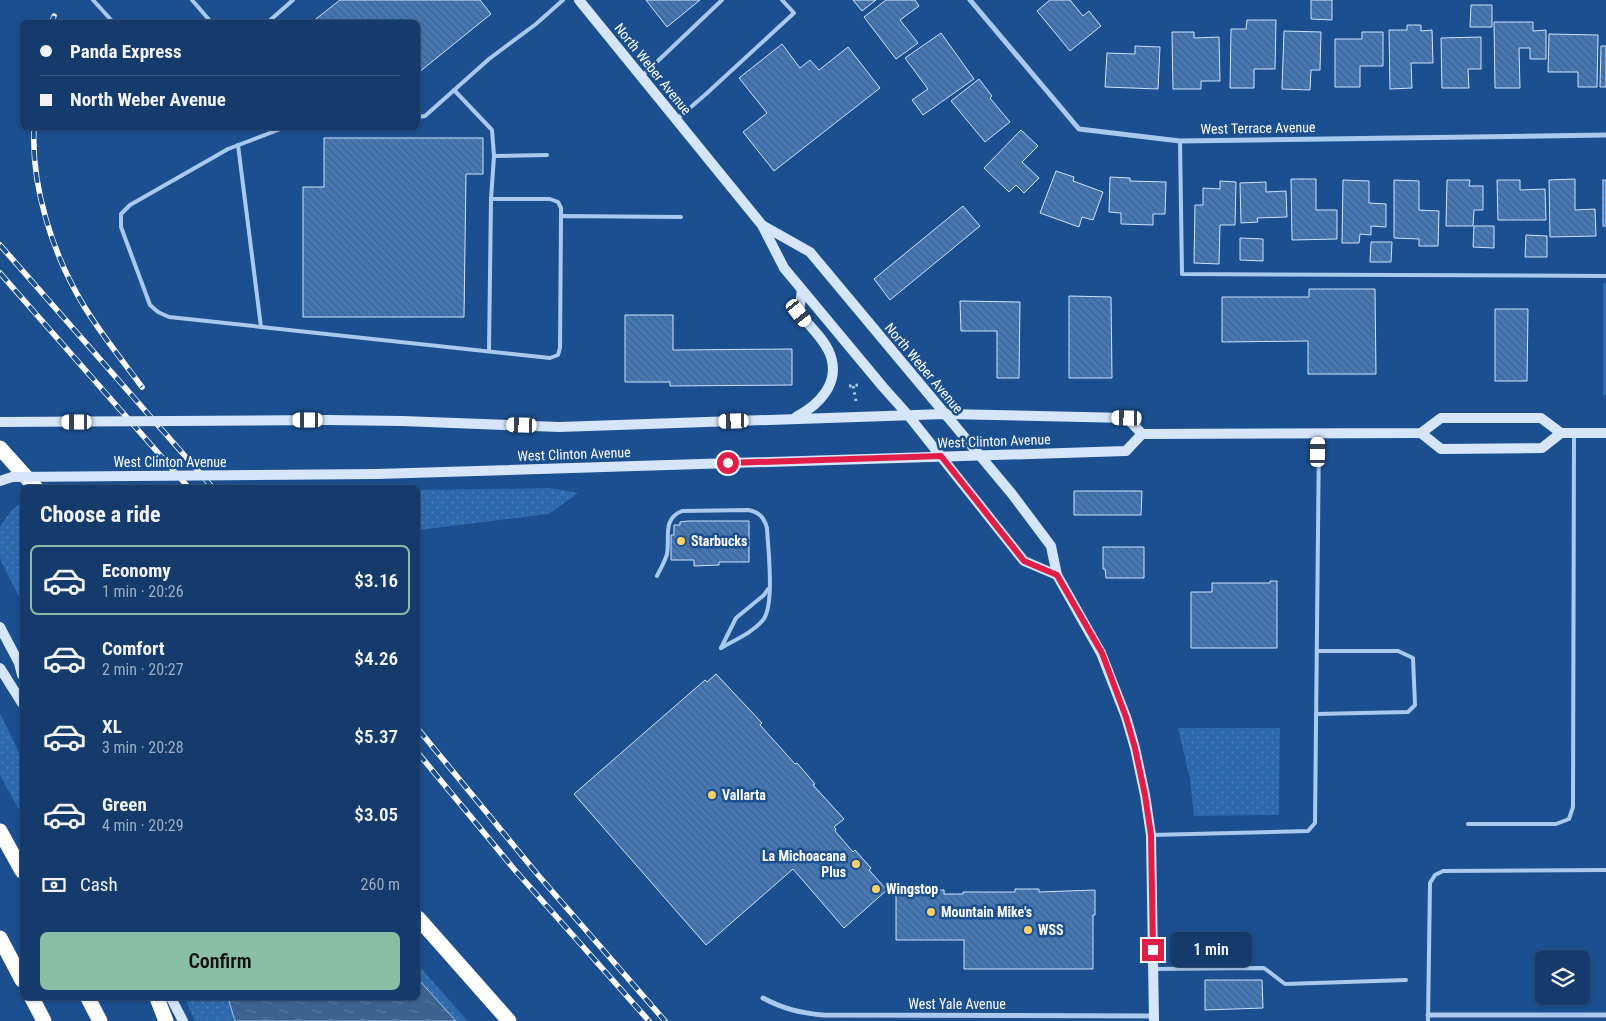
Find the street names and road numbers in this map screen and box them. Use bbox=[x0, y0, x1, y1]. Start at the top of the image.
street label: North Weber Avenue bbox=[611, 20, 695, 118]
street label: West Terrace Avenue bbox=[1200, 119, 1316, 137]
street label: North Weber Avenue bbox=[882, 320, 967, 417]
street label: West Clinton Avenue bbox=[937, 431, 1051, 451]
street label: West Clinton Avenue bbox=[517, 444, 631, 464]
street label: West Clinton Avenue bbox=[113, 454, 227, 470]
street label: West Yale Avenue bbox=[908, 996, 1006, 1012]

